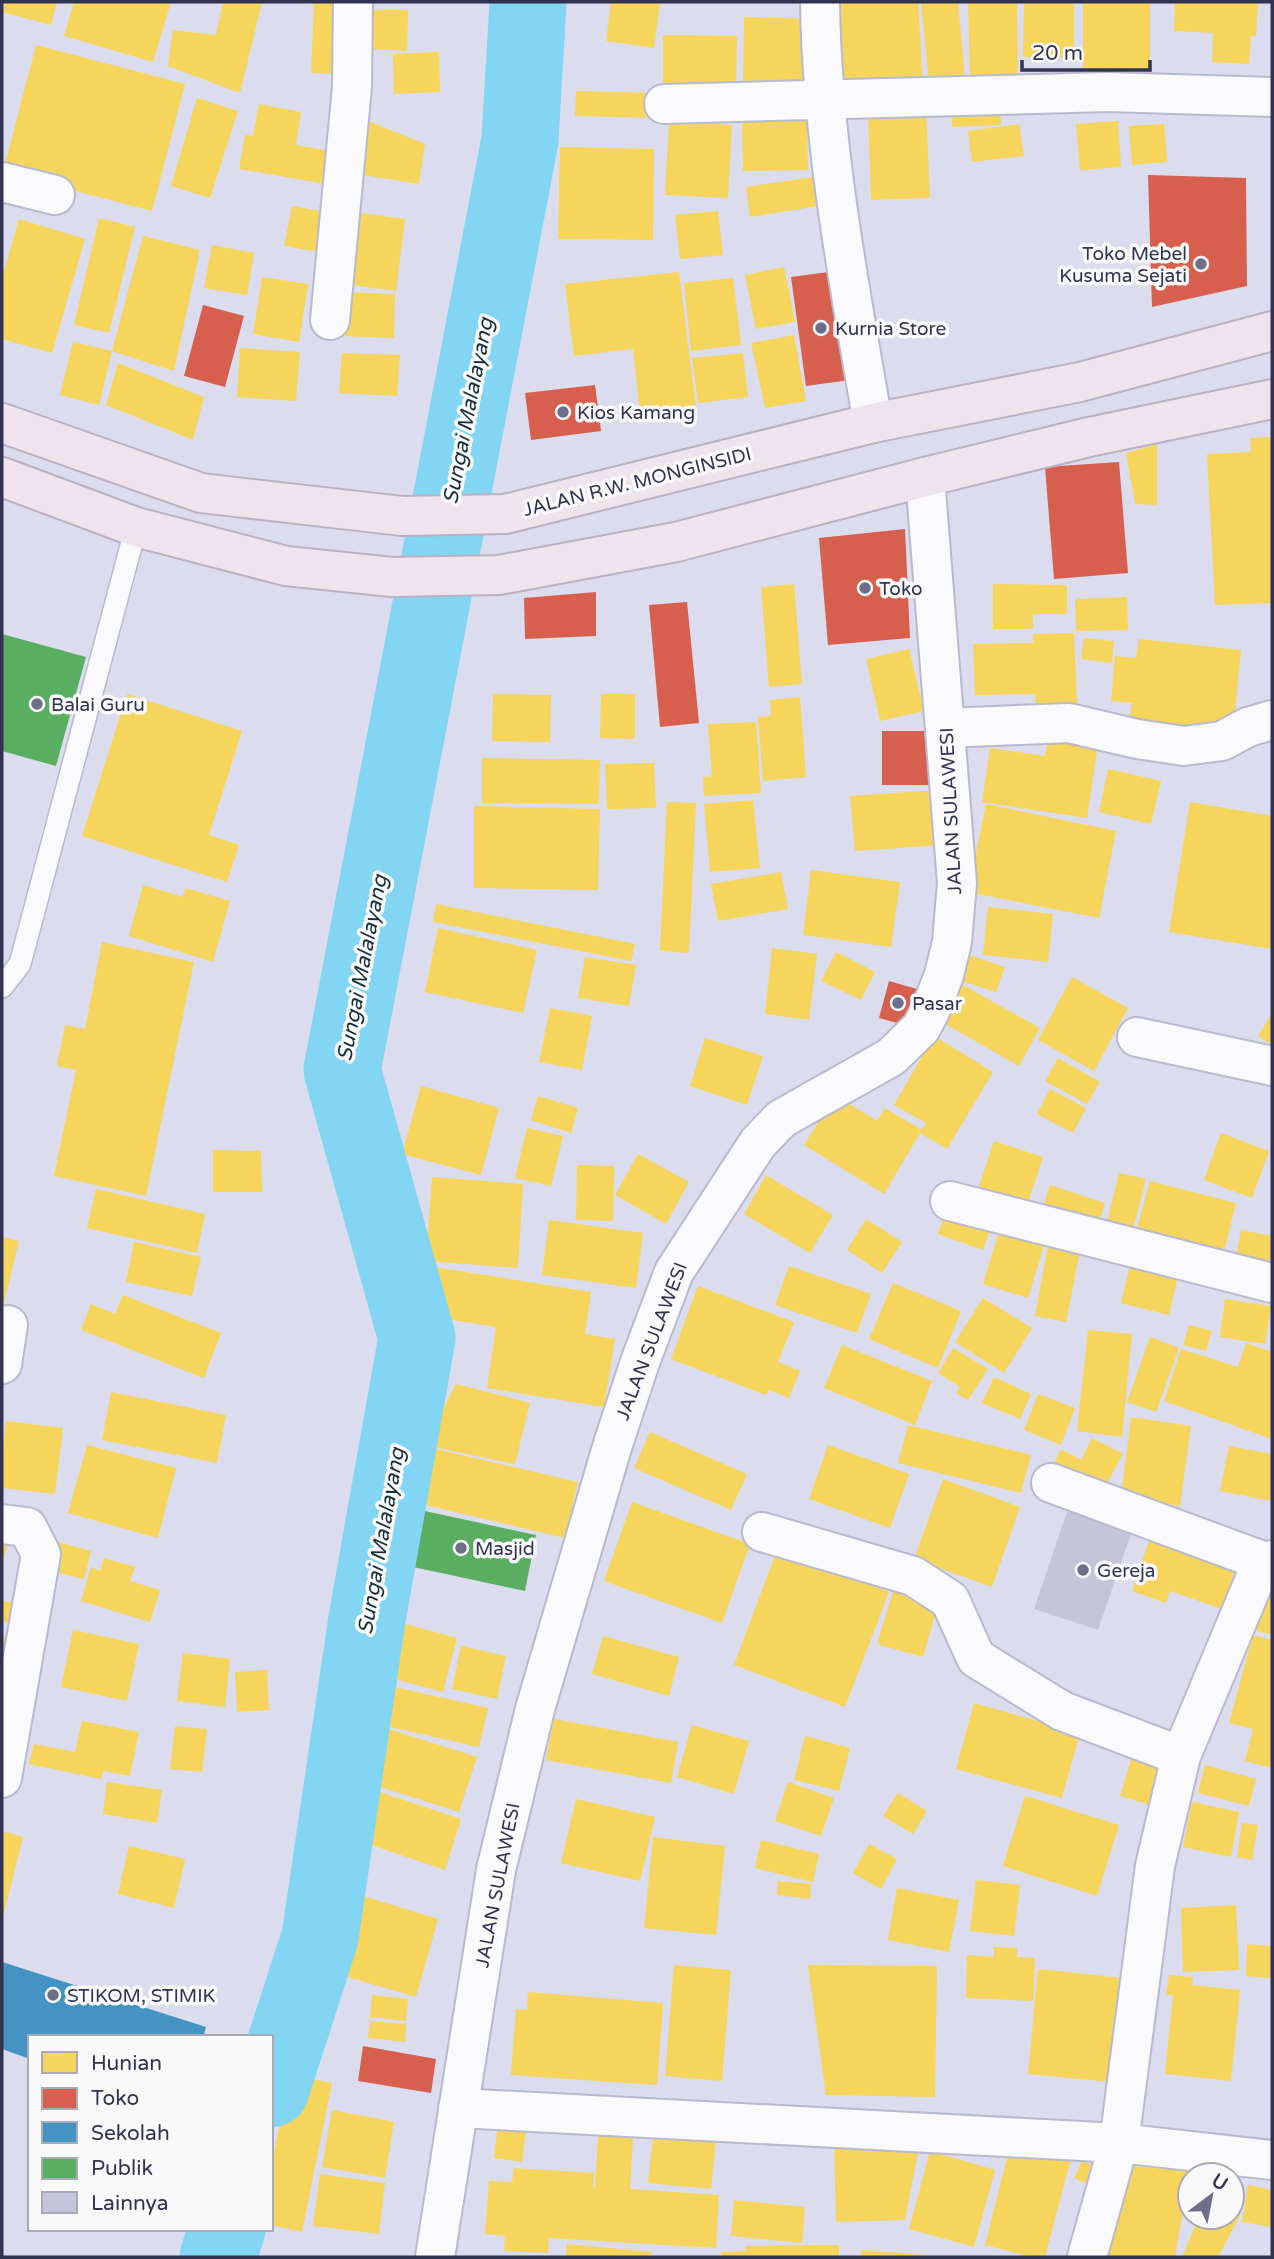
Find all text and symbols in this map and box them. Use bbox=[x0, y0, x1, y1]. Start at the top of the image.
scale bar bbox=[1022, 28, 1150, 72]
text: 20 m bbox=[1032, 41, 1083, 66]
place label: Toko Mebel Kusuma Sejati bbox=[1059, 243, 1187, 287]
marker: Toko Mebel Kusuma Sejati bbox=[1193, 256, 1209, 272]
water label: Sungai Malalayang bbox=[438, 314, 499, 506]
place label: Kurnia Store bbox=[835, 318, 946, 340]
marker: Kurnia Store bbox=[813, 320, 829, 336]
place label: Kios Kamang bbox=[577, 402, 695, 424]
marker: Kios Kamang bbox=[555, 404, 571, 420]
street label: JALAN R.W. MONGINSIDI bbox=[521, 443, 754, 521]
place label: Toko bbox=[879, 578, 923, 600]
marker: Toko bbox=[857, 580, 873, 596]
place label: Balai Guru bbox=[51, 694, 145, 716]
marker: Balai Guru bbox=[29, 696, 45, 712]
street label: JALAN SULAWESI bbox=[936, 727, 966, 895]
water label: Sungai Malalayang bbox=[332, 871, 393, 1063]
place label: Pasar bbox=[912, 993, 963, 1015]
marker: Pasar bbox=[890, 995, 906, 1011]
street label: JALAN SULAWESI bbox=[612, 1259, 692, 1423]
water label: Sungai Malalayang bbox=[353, 1444, 411, 1636]
place label: Masjid bbox=[475, 1538, 535, 1560]
marker: Masjid bbox=[453, 1540, 469, 1556]
place label: Gereja bbox=[1097, 1560, 1155, 1582]
marker: Gereja bbox=[1075, 1562, 1091, 1578]
street label: JALAN SULAWESI bbox=[471, 1801, 525, 1969]
place label: STIKOM, STIMIK bbox=[67, 1985, 216, 2007]
marker: STIKOM, STIMIK bbox=[45, 1987, 61, 2003]
legend bbox=[28, 2035, 273, 2231]
text: Hunian bbox=[91, 2051, 162, 2076]
text: Toko bbox=[91, 2086, 139, 2111]
text: Sekolah bbox=[91, 2121, 170, 2146]
text: Publik bbox=[91, 2156, 153, 2181]
north arrow bbox=[1176, 2161, 1246, 2231]
text: U bbox=[1208, 2169, 1231, 2196]
text: Lainnya bbox=[91, 2191, 168, 2216]

